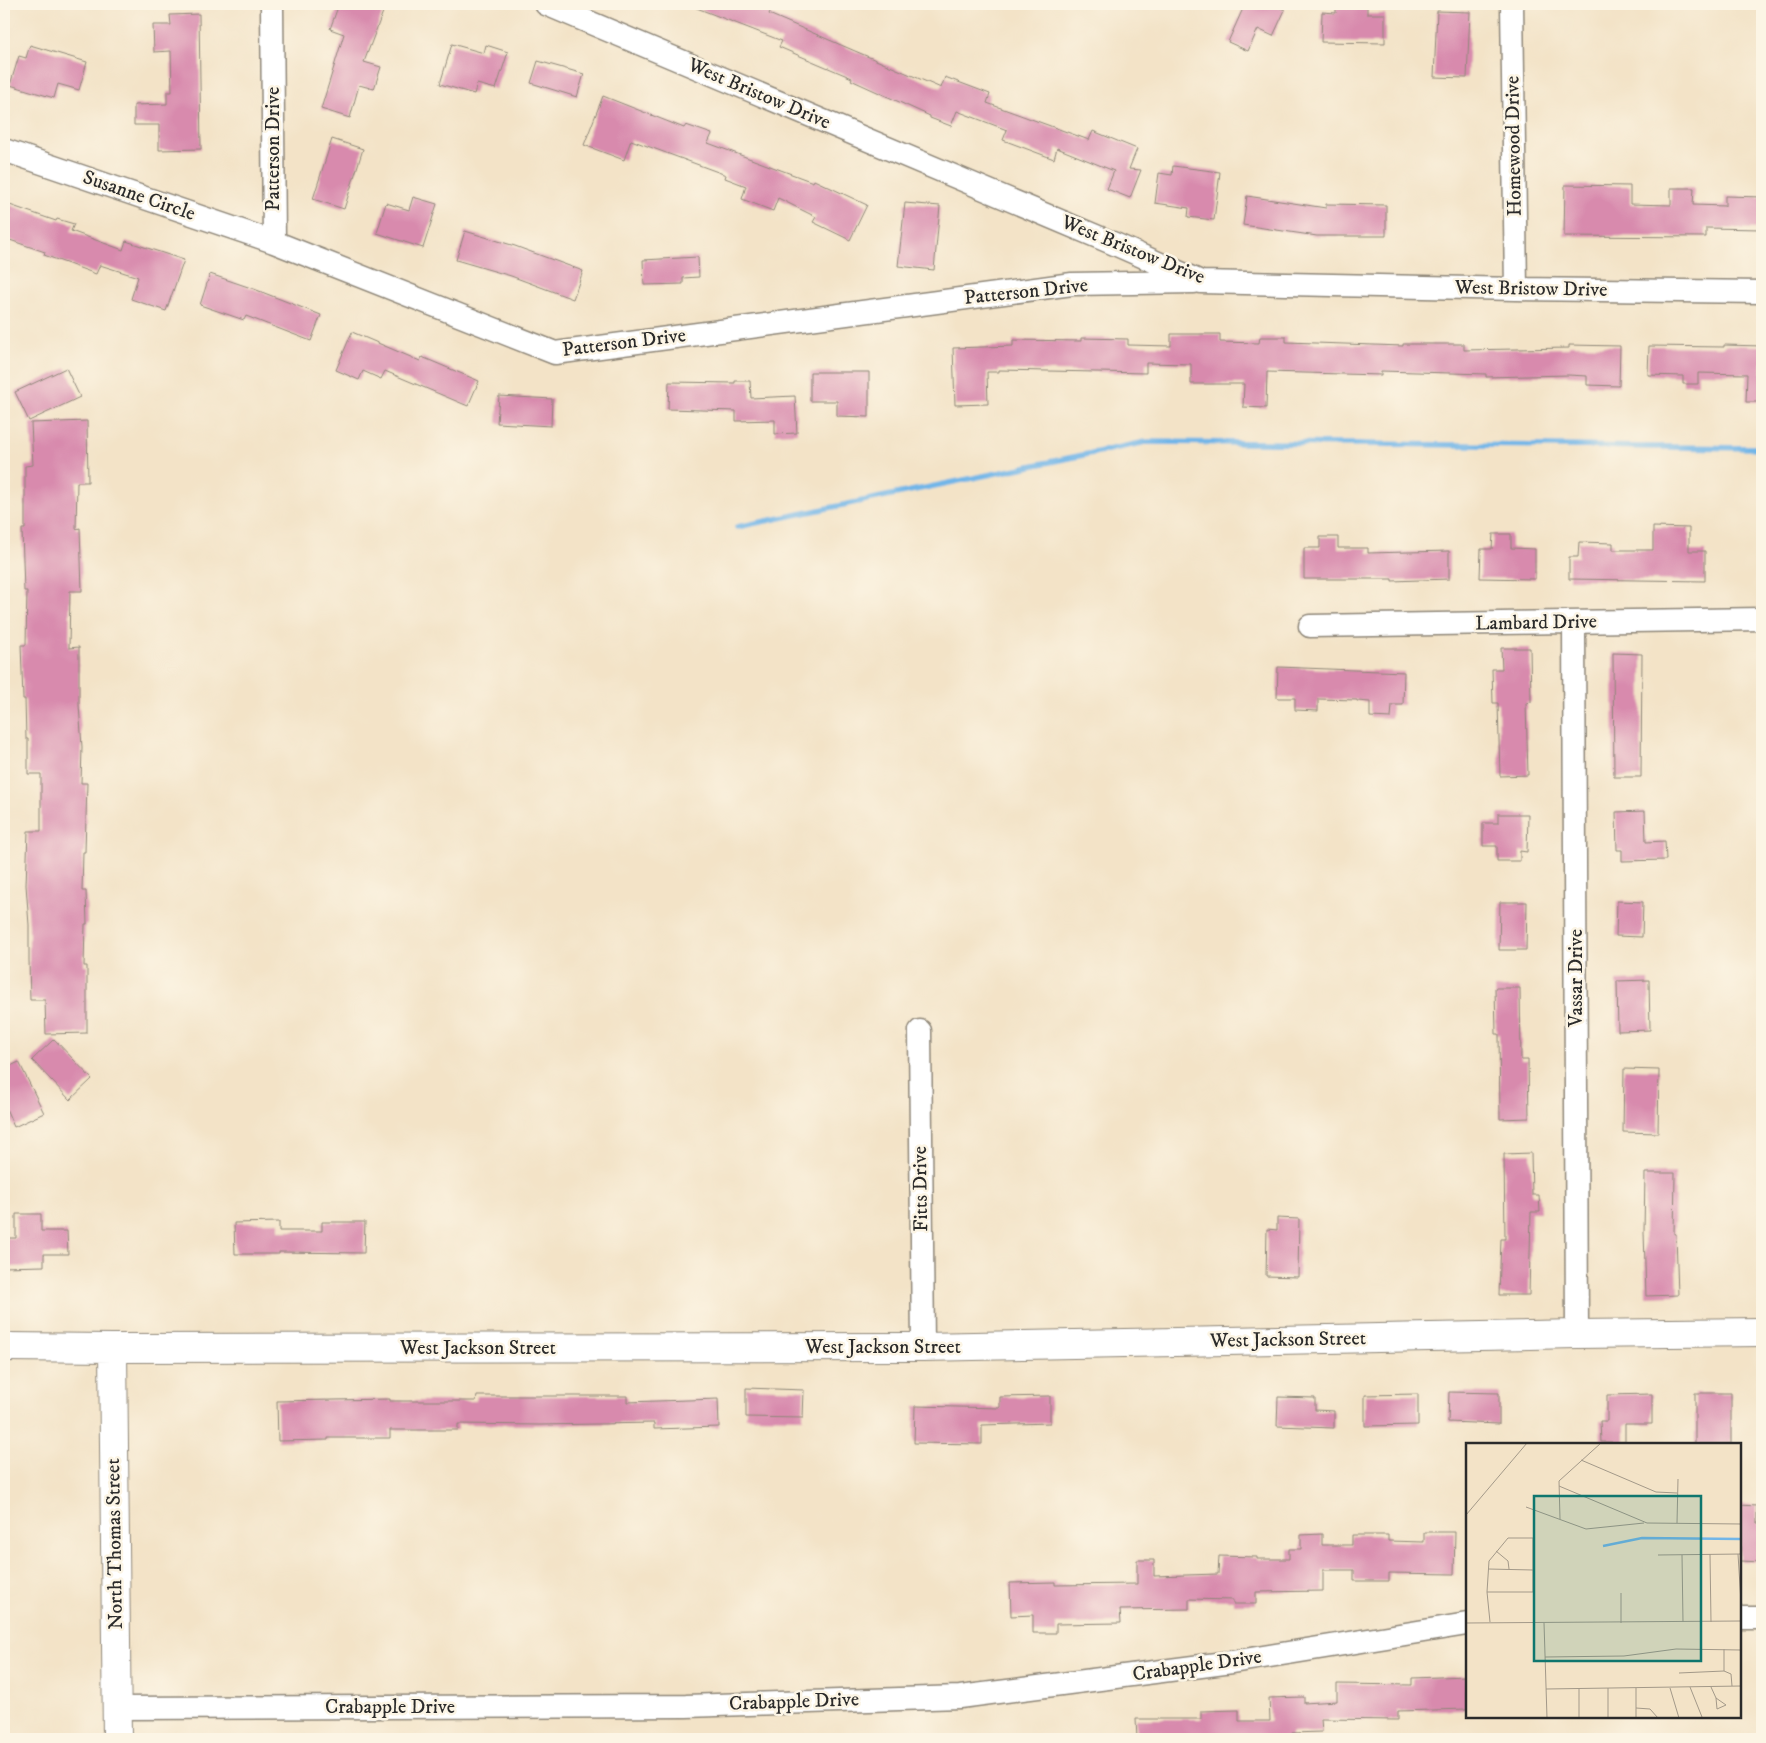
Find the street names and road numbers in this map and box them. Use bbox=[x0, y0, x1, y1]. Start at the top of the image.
street label: West Bristow Drive bbox=[683, 52, 834, 135]
street label: Homewood Drive bbox=[1500, 76, 1528, 216]
street label: Patterson Drive bbox=[261, 87, 286, 211]
street label: Susanne Circle bbox=[79, 165, 199, 227]
street label: West Bristow Drive bbox=[1057, 209, 1208, 290]
street label: Patterson Drive bbox=[963, 273, 1089, 311]
street label: West Bristow Drive bbox=[1454, 275, 1607, 303]
street label: Patterson Drive bbox=[561, 323, 687, 363]
street label: Lambard Drive bbox=[1475, 609, 1597, 637]
street label: Vassar Drive bbox=[1564, 929, 1589, 1028]
street label: Fitts Drive bbox=[908, 1146, 934, 1232]
street label: West Jackson Street bbox=[1209, 1326, 1366, 1354]
street label: West Jackson Street bbox=[804, 1335, 961, 1360]
street label: West Jackson Street bbox=[399, 1336, 556, 1361]
street label: North Thomas Street bbox=[101, 1458, 129, 1630]
street label: Crabapple Drive bbox=[1131, 1645, 1263, 1687]
street label: Crabapple Drive bbox=[729, 1687, 859, 1717]
street label: Crabapple Drive bbox=[325, 1695, 455, 1720]

